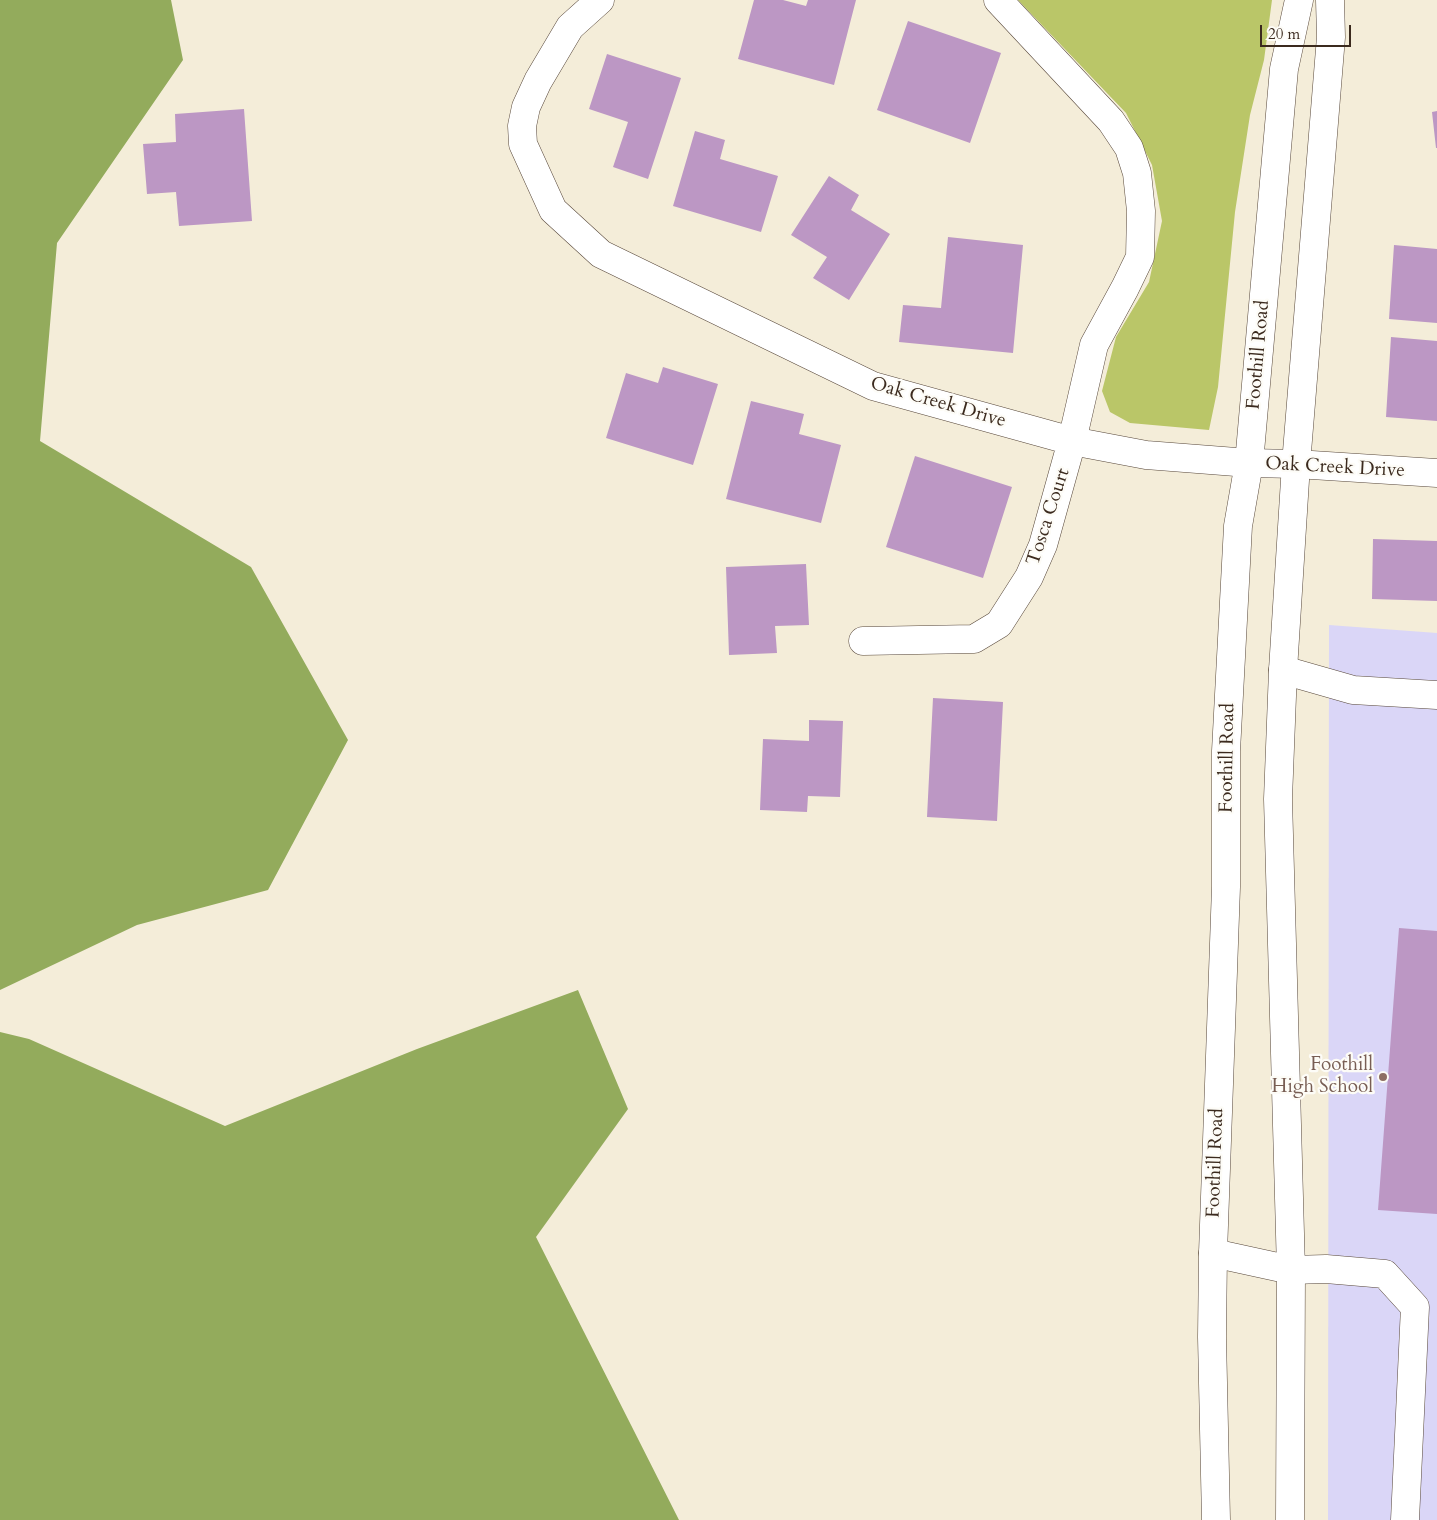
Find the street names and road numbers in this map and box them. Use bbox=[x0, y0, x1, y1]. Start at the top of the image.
street label: Foothill Road bbox=[1243, 299, 1275, 411]
street label: Oak Creek Drive bbox=[868, 373, 1008, 433]
street label: Oak Creek Drive bbox=[1265, 453, 1405, 483]
street label: Tosca Court bbox=[1023, 466, 1075, 568]
street label: Foothill Road bbox=[1216, 703, 1240, 813]
street label: Foothill Road bbox=[1203, 1108, 1229, 1218]

